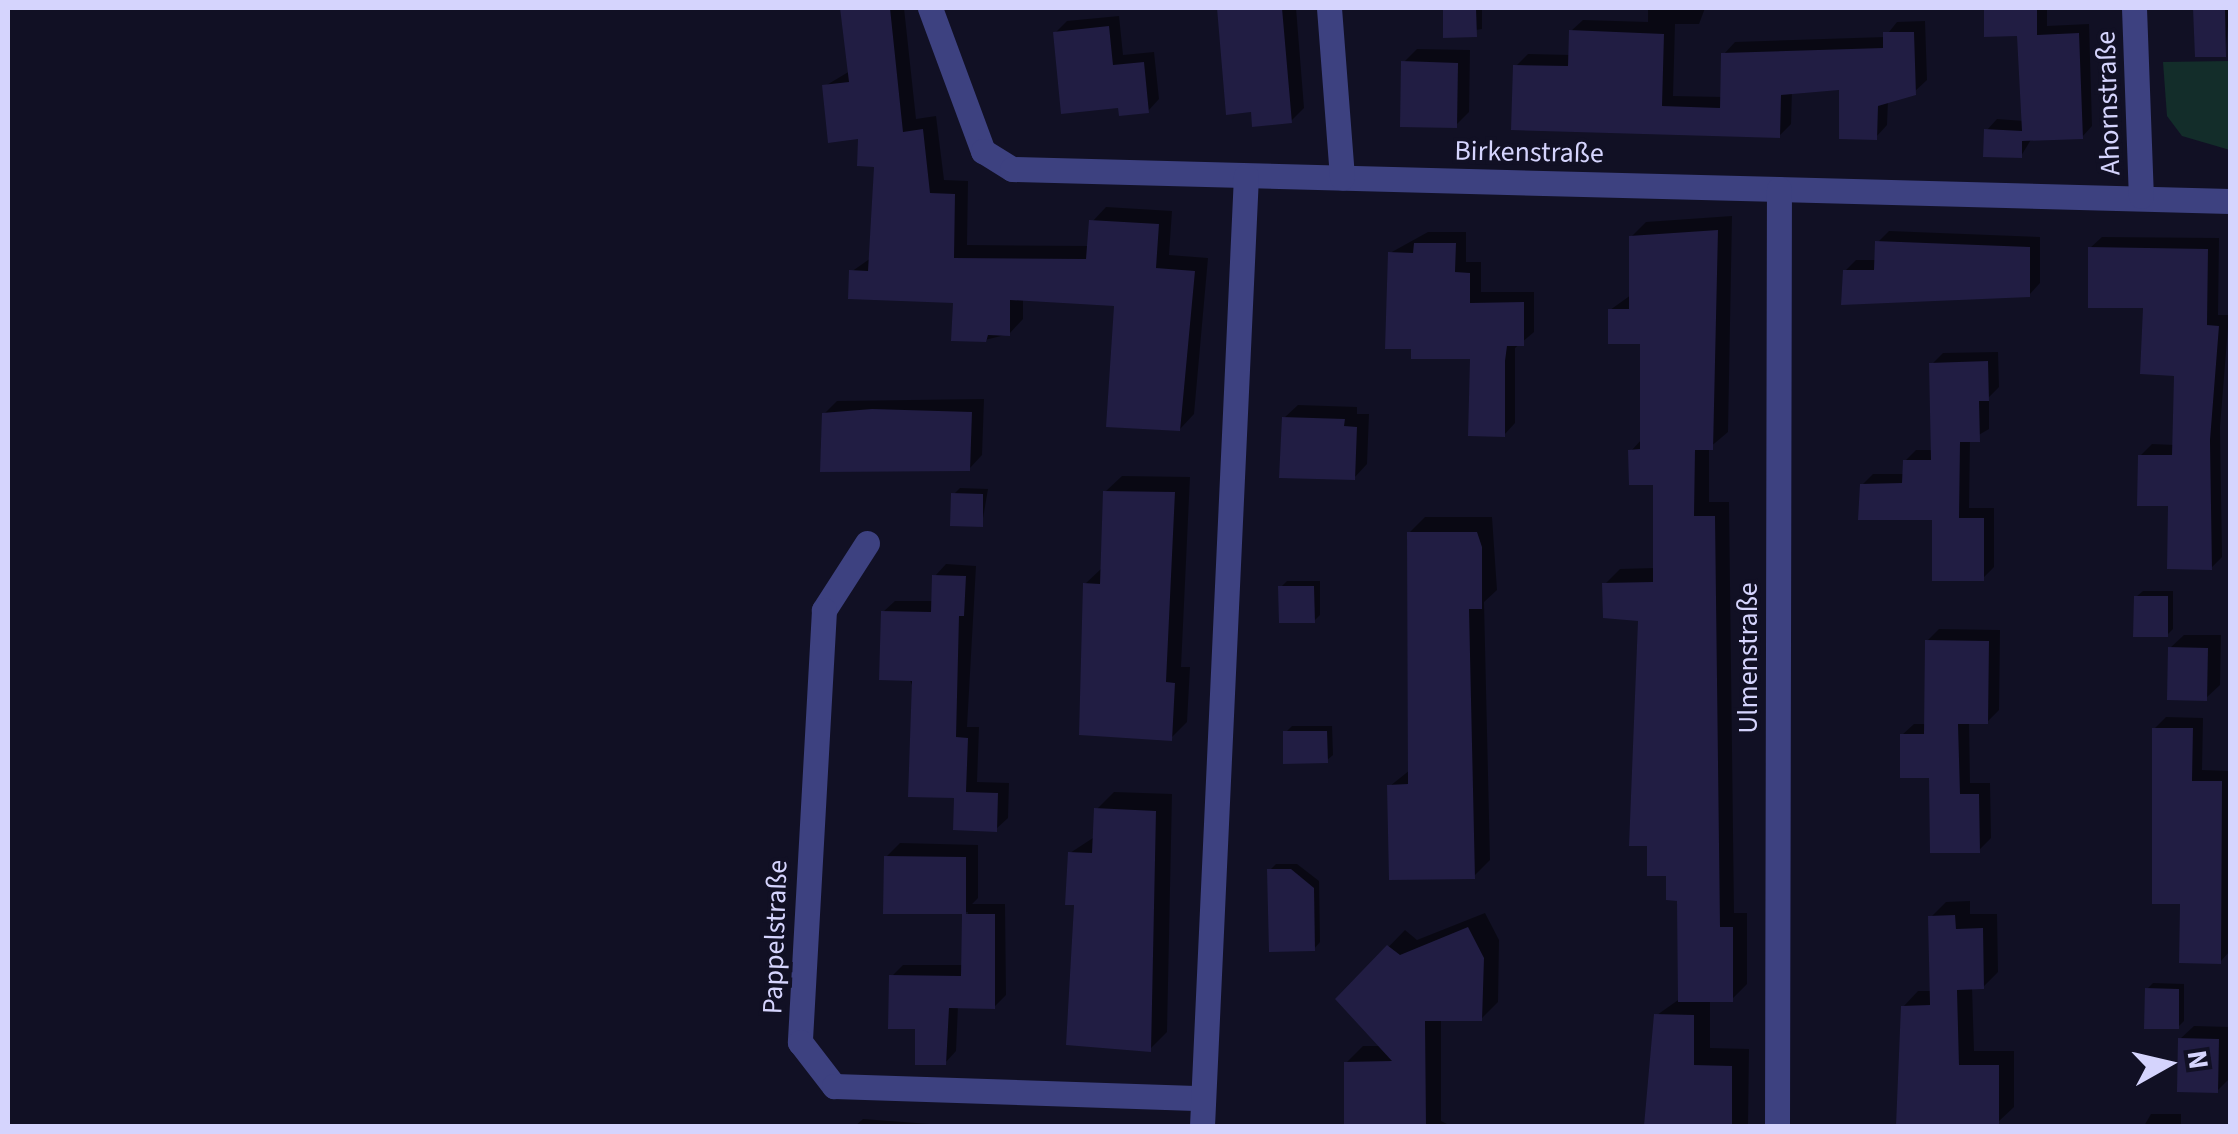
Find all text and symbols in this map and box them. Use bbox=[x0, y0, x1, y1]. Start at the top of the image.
street label: Ahornstraße bbox=[2089, 30, 2127, 176]
street label: Birkenstraße bbox=[1454, 134, 1604, 170]
street label: Ulmenstraße bbox=[1731, 582, 1765, 734]
street label: Pappelstraße bbox=[756, 859, 794, 1015]
north arrow bbox=[2118, 1014, 2218, 1114]
text: N bbox=[2177, 1048, 2219, 1072]

